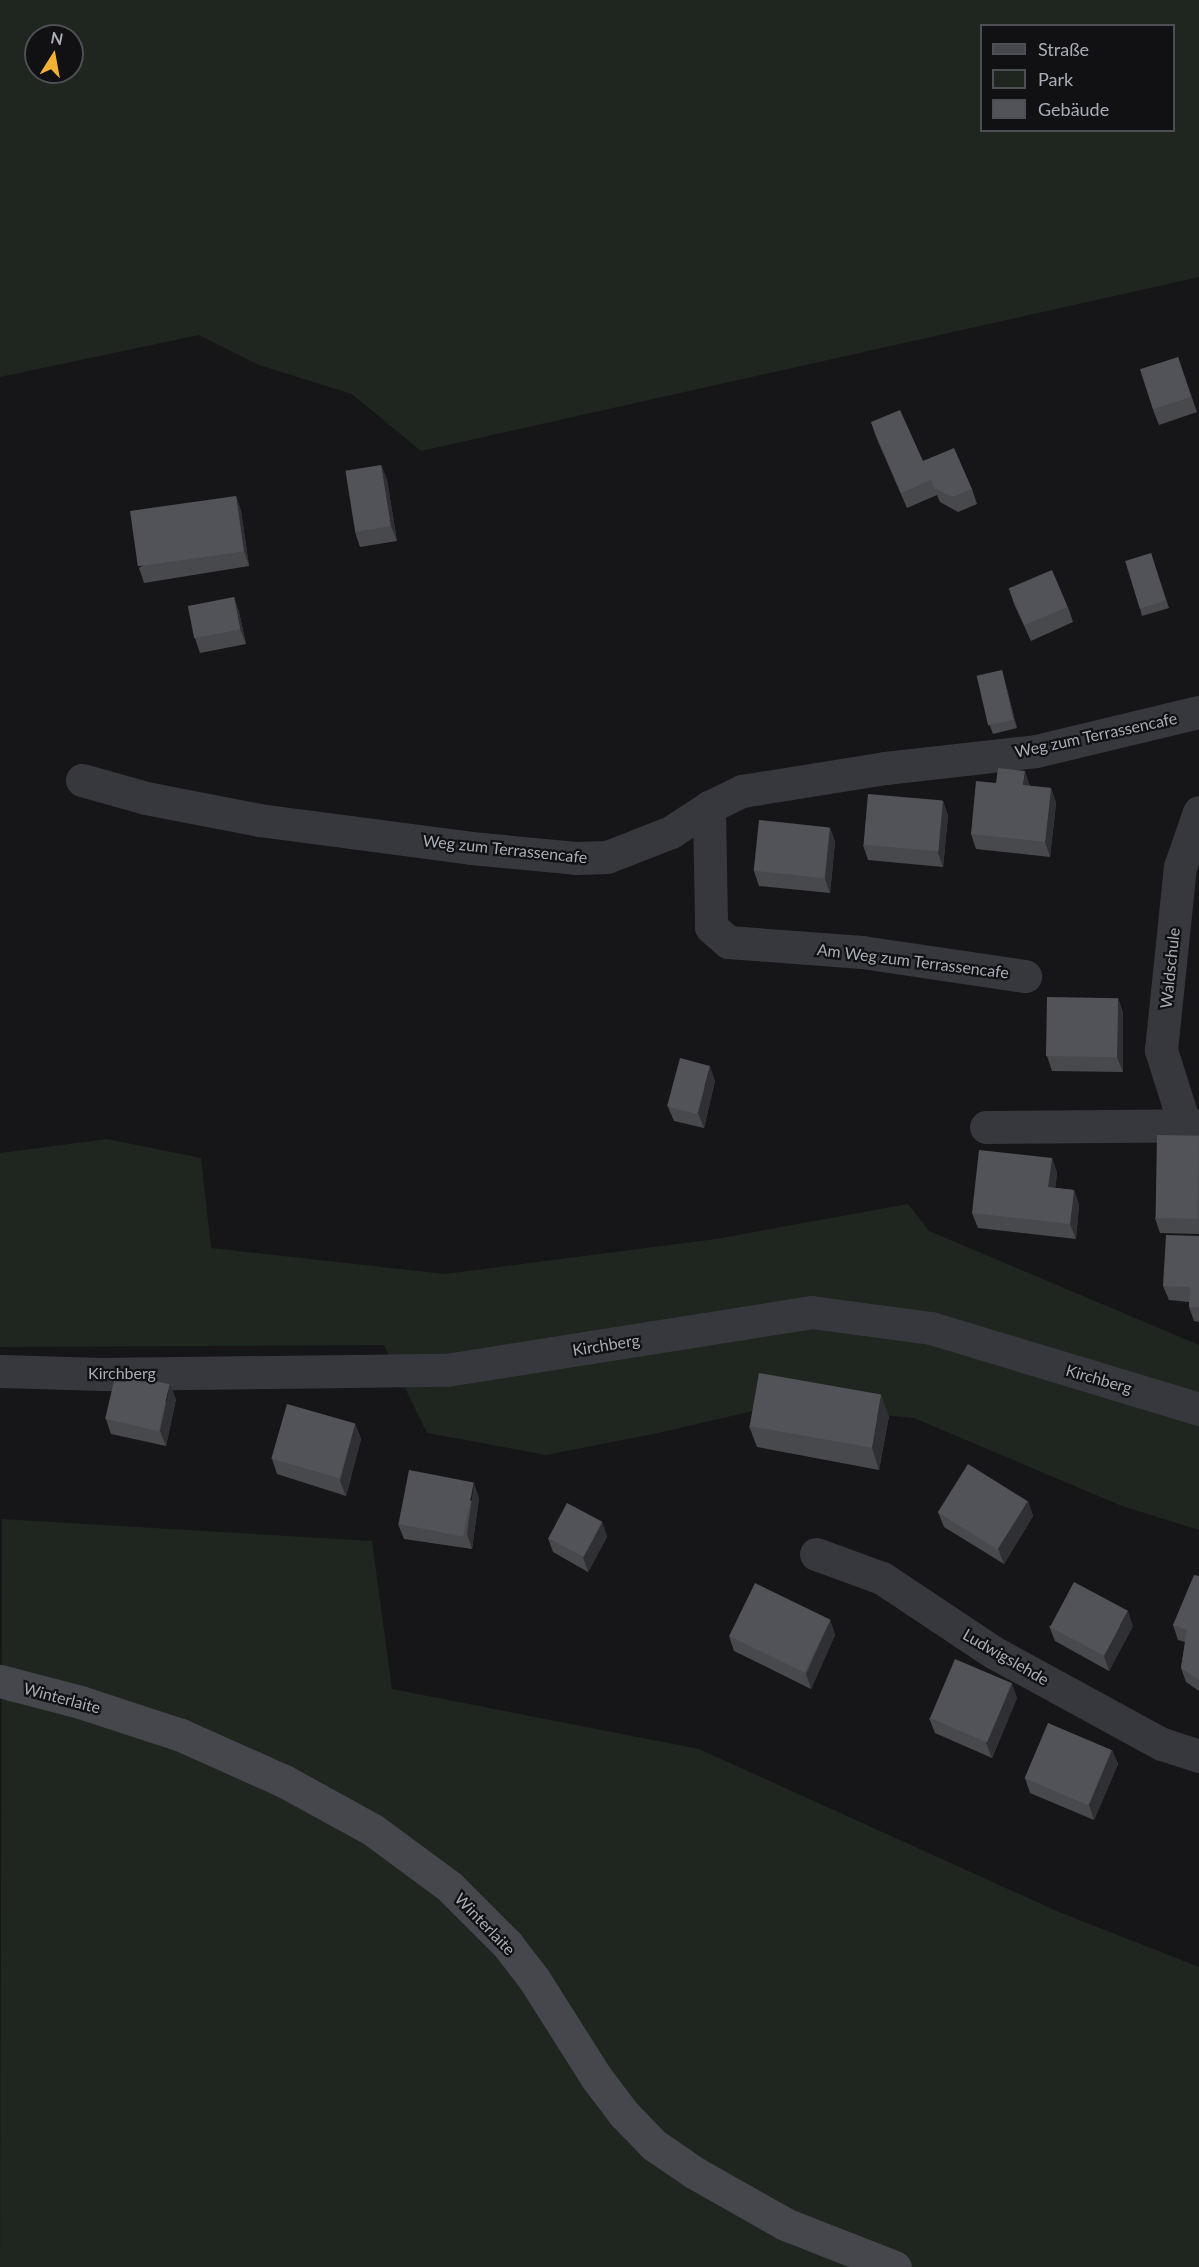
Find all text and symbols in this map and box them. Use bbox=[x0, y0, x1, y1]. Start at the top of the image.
north arrow bbox=[24, 24, 84, 84]
legend bbox=[980, 24, 1175, 132]
text: N bbox=[49, 27, 65, 48]
text: Straße bbox=[1038, 38, 1089, 60]
text: Park bbox=[1038, 68, 1073, 90]
text: Gebäude bbox=[1038, 98, 1109, 120]
street label: Weg zum Terrassencafe bbox=[1013, 708, 1179, 762]
street label: Weg zum Terrassencafe bbox=[422, 831, 588, 867]
street label: Waldschule bbox=[1156, 927, 1184, 1009]
street label: Am Weg zum Terrassencafe bbox=[816, 940, 1010, 982]
street label: Kirchberg bbox=[571, 1330, 641, 1360]
street label: Kirchberg bbox=[1064, 1360, 1134, 1398]
street label: Kirchberg bbox=[88, 1363, 156, 1383]
street label: Ludwigslehde bbox=[960, 1625, 1052, 1689]
street label: Winterlaite bbox=[21, 1679, 103, 1717]
street label: Winterlaite bbox=[451, 1889, 519, 1959]

